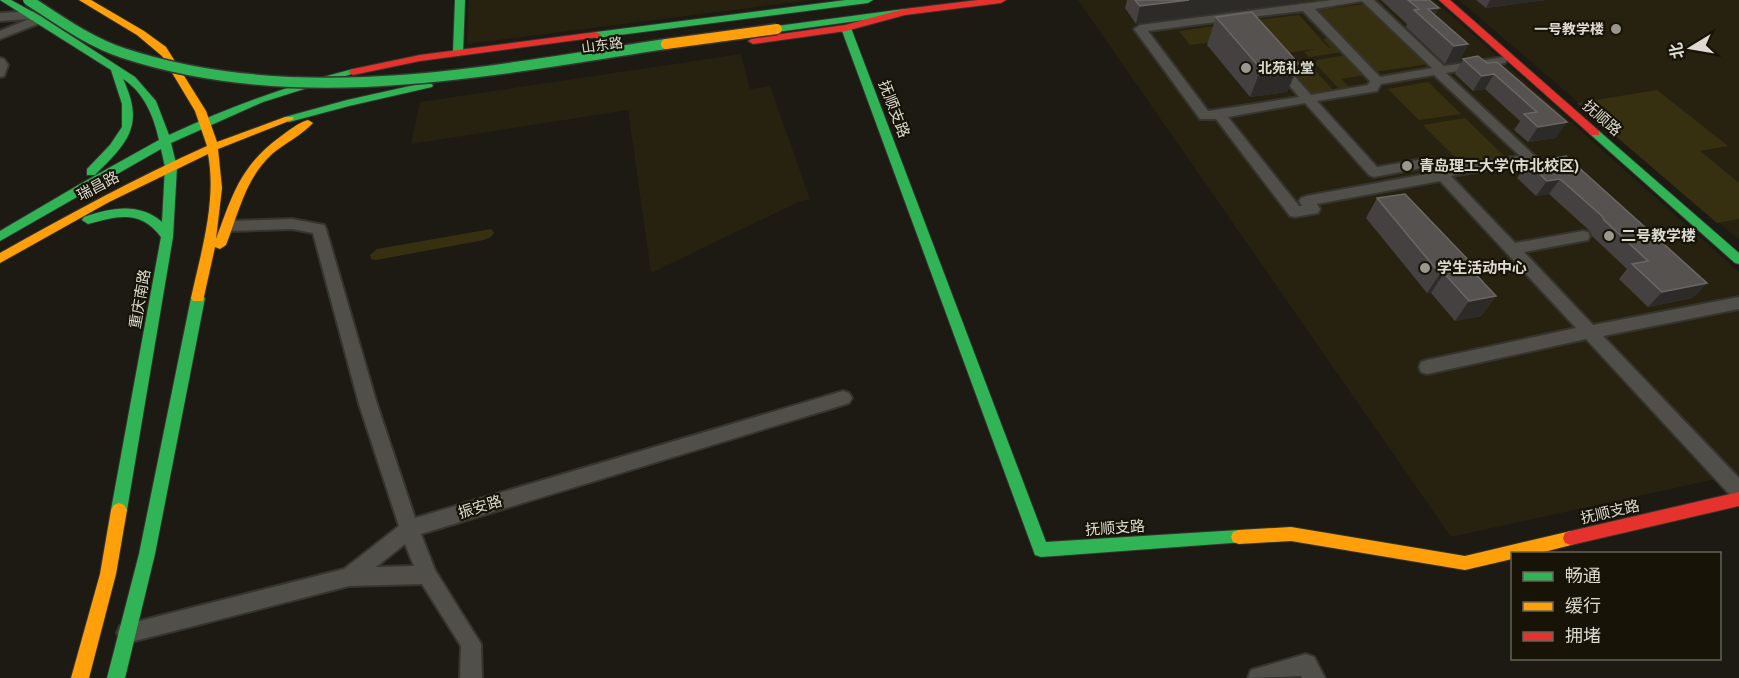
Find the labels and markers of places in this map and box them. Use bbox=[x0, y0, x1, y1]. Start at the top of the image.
place label: 一号教学楼 bbox=[1534, 21, 1604, 37]
marker: 一号教学楼 bbox=[1609, 22, 1623, 36]
place label: 北苑礼堂 bbox=[1258, 60, 1314, 76]
marker: 北苑礼堂 bbox=[1239, 61, 1253, 75]
place label: 青岛理工大学(市北校区) bbox=[1419, 157, 1579, 174]
marker: 青岛理工大学(市北校区) bbox=[1400, 159, 1414, 173]
place label: 二号教学楼 bbox=[1621, 227, 1696, 244]
marker: 二号教学楼 bbox=[1602, 229, 1616, 243]
place label: 学生活动中心 bbox=[1437, 259, 1527, 276]
marker: 学生活动中心 bbox=[1418, 261, 1432, 275]

